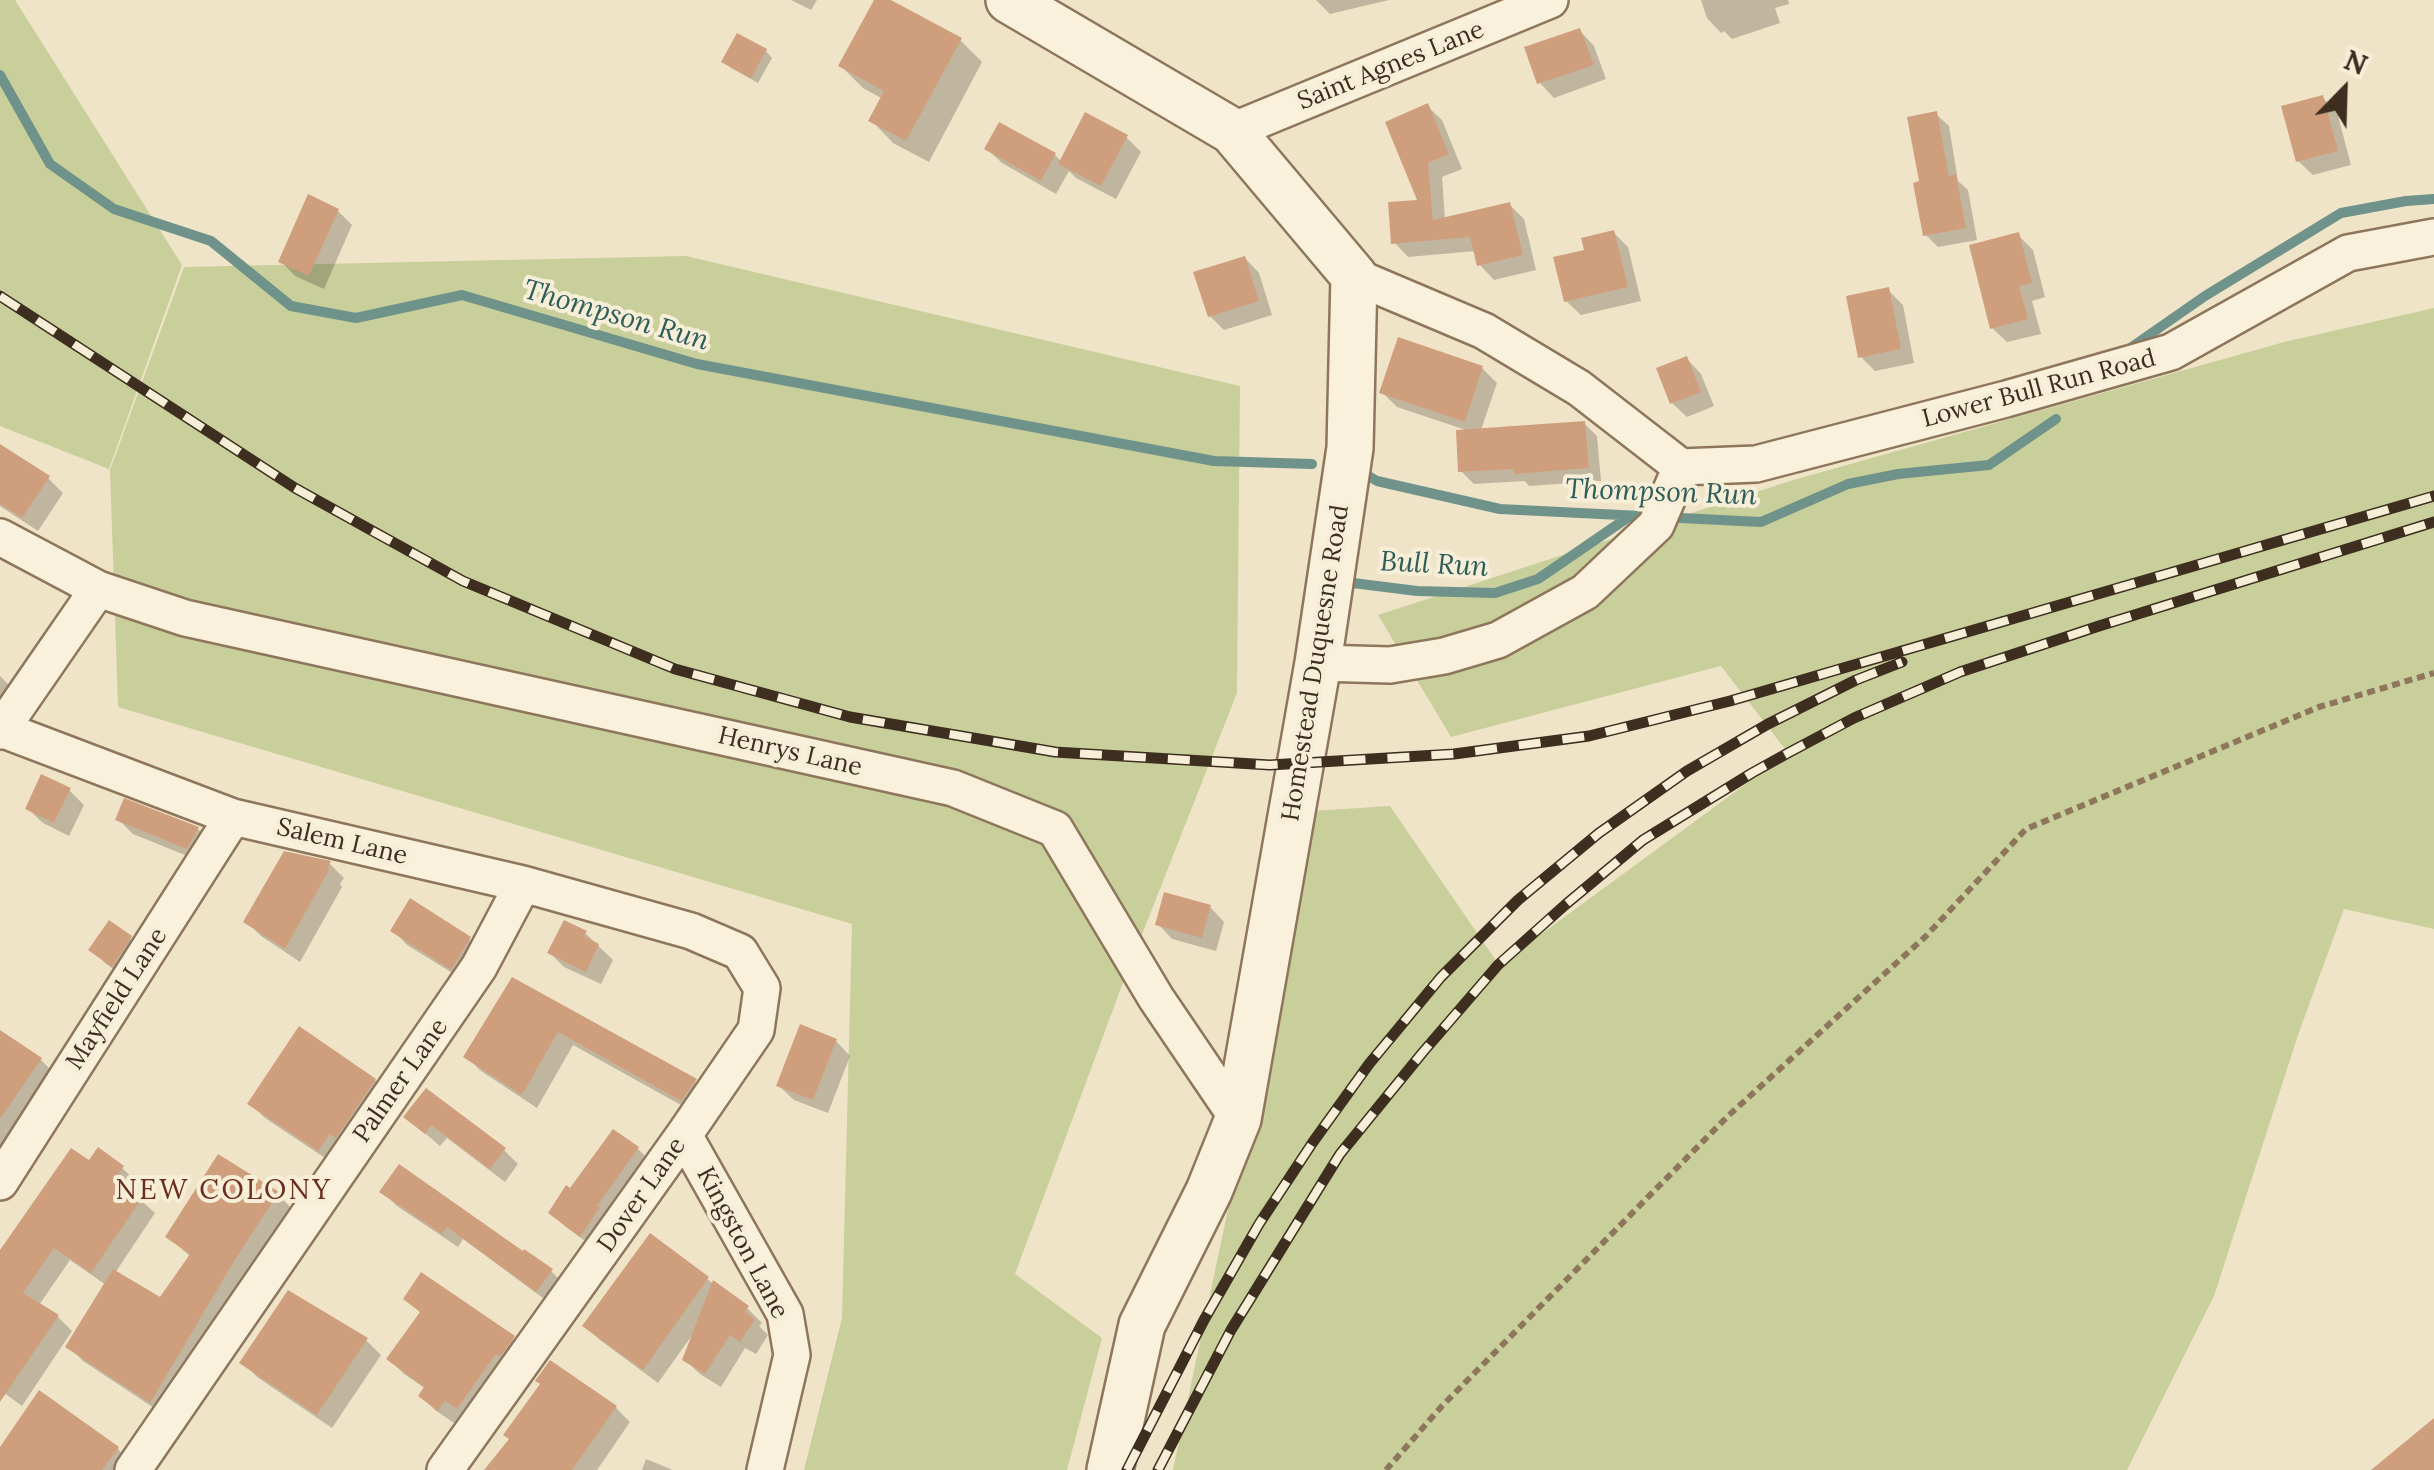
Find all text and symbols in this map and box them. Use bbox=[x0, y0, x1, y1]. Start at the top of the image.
street label: Saint Agnes Lane bbox=[1293, 15, 1489, 117]
north arrow bbox=[2294, 40, 2394, 140]
text: N bbox=[2339, 42, 2373, 83]
water label: Thompson Run bbox=[519, 273, 713, 359]
street label: Lower Bull Run Road bbox=[1919, 343, 2159, 435]
water label: Thompson Run bbox=[1565, 473, 1757, 513]
street label: Homestead Duquesne Road bbox=[1276, 503, 1356, 823]
water label: Bull Run bbox=[1379, 545, 1489, 585]
street label: Henrys Lane bbox=[715, 721, 865, 783]
street label: Salem Lane bbox=[274, 812, 410, 872]
street label: Mayfield Lane bbox=[60, 923, 174, 1075]
street label: Palmer Lane bbox=[347, 1013, 455, 1149]
street label: Dover Lane bbox=[592, 1132, 692, 1258]
street label: Kingston Lane bbox=[689, 1162, 795, 1324]
district label: NEW COLONY bbox=[115, 1174, 333, 1208]

